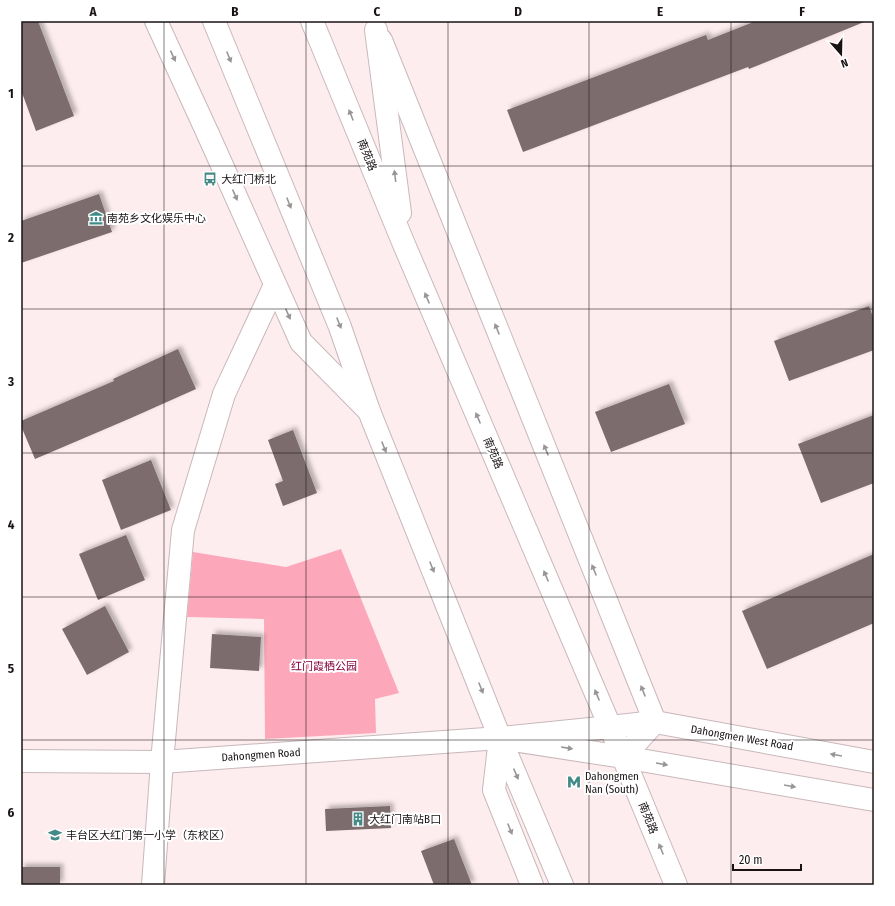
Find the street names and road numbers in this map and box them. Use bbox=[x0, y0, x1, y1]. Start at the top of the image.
street label: 南苑路 bbox=[355, 137, 379, 173]
street label: 南苑路 bbox=[481, 435, 505, 471]
street label: Dahongmen West Road bbox=[690, 723, 794, 753]
street label: Dahongmen Road bbox=[221, 746, 301, 764]
street label: 南苑路 bbox=[636, 800, 660, 836]

